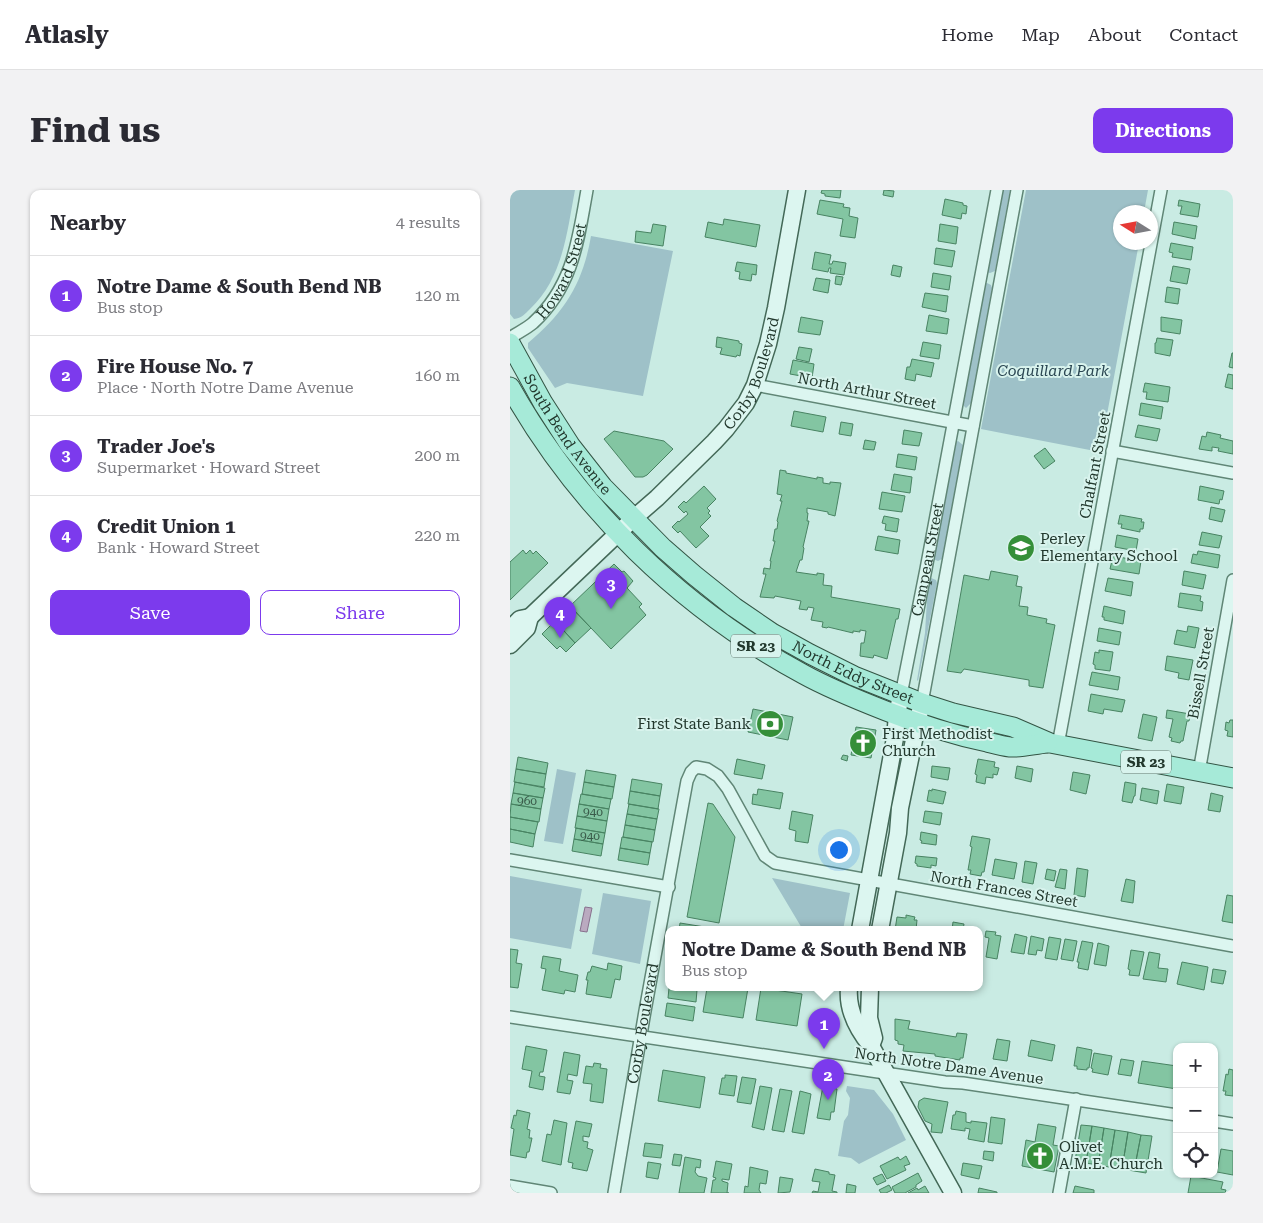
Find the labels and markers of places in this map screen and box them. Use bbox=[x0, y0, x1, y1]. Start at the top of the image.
place label: Perley Elementary School bbox=[1040, 530, 1178, 565]
school or university icon: Perley Elementary School bbox=[1006, 533, 1036, 563]
pin: 3 bbox=[595, 568, 627, 609]
pin: 4 bbox=[544, 597, 576, 638]
bank icon: First State Bank bbox=[755, 709, 785, 739]
place label: First State Bank bbox=[637, 715, 751, 733]
place label: First Methodist Church bbox=[882, 725, 993, 760]
church icon: First Methodist Church bbox=[848, 728, 878, 758]
pin: 1 bbox=[808, 1008, 840, 1049]
pin: 2 bbox=[812, 1059, 844, 1100]
place label: Olivet A.M.E. Church bbox=[1059, 1138, 1163, 1173]
church icon: Olivet A.M.E. Church bbox=[1025, 1141, 1055, 1171]

